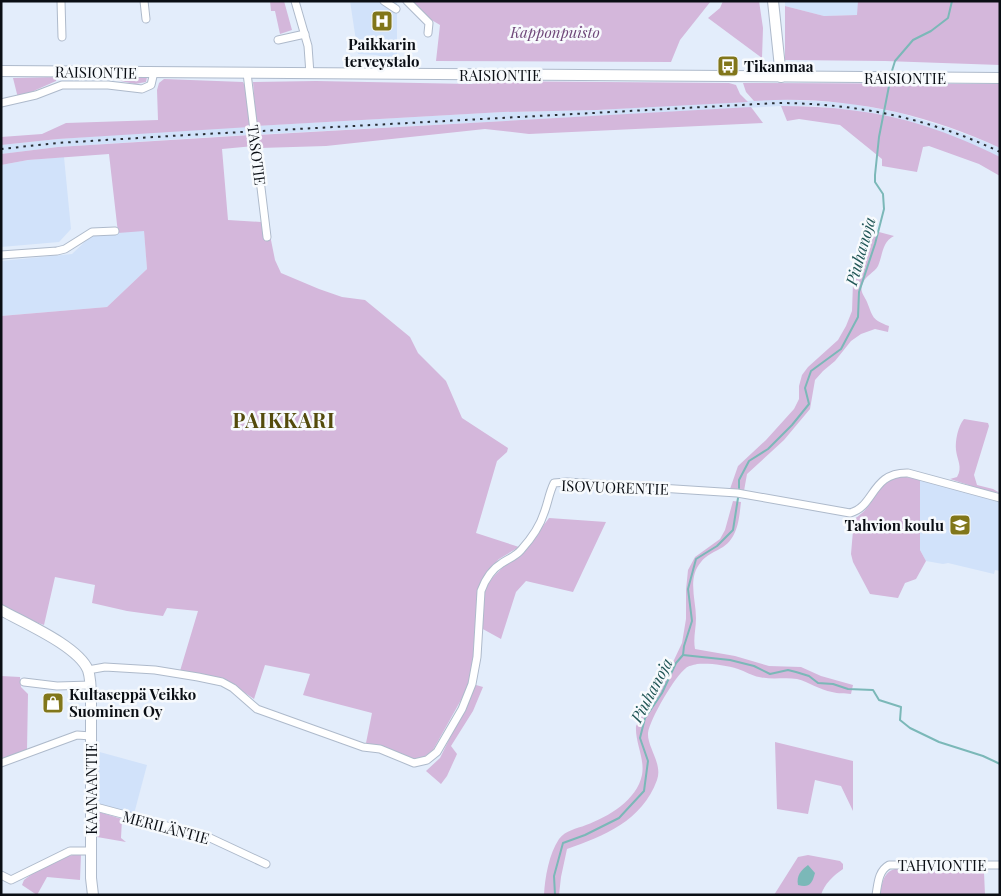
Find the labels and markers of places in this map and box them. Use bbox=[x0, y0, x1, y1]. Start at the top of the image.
hospital icon: Paikkarin terveystalo bbox=[370, 9, 394, 33]
place label: Paikkarin terveystalo bbox=[343, 34, 420, 71]
bus stop icon: Tikanmaa bbox=[716, 54, 740, 78]
place label: Tikanmaa bbox=[744, 56, 814, 76]
school or university icon: Tahvion koulu bbox=[948, 513, 972, 537]
place label: Tahvion koulu bbox=[845, 515, 944, 535]
place label: Kultaseppä Veikko Suominen Oy bbox=[69, 684, 196, 721]
shop icon: Kultaseppä Veikko Suominen Oy bbox=[41, 691, 65, 715]

